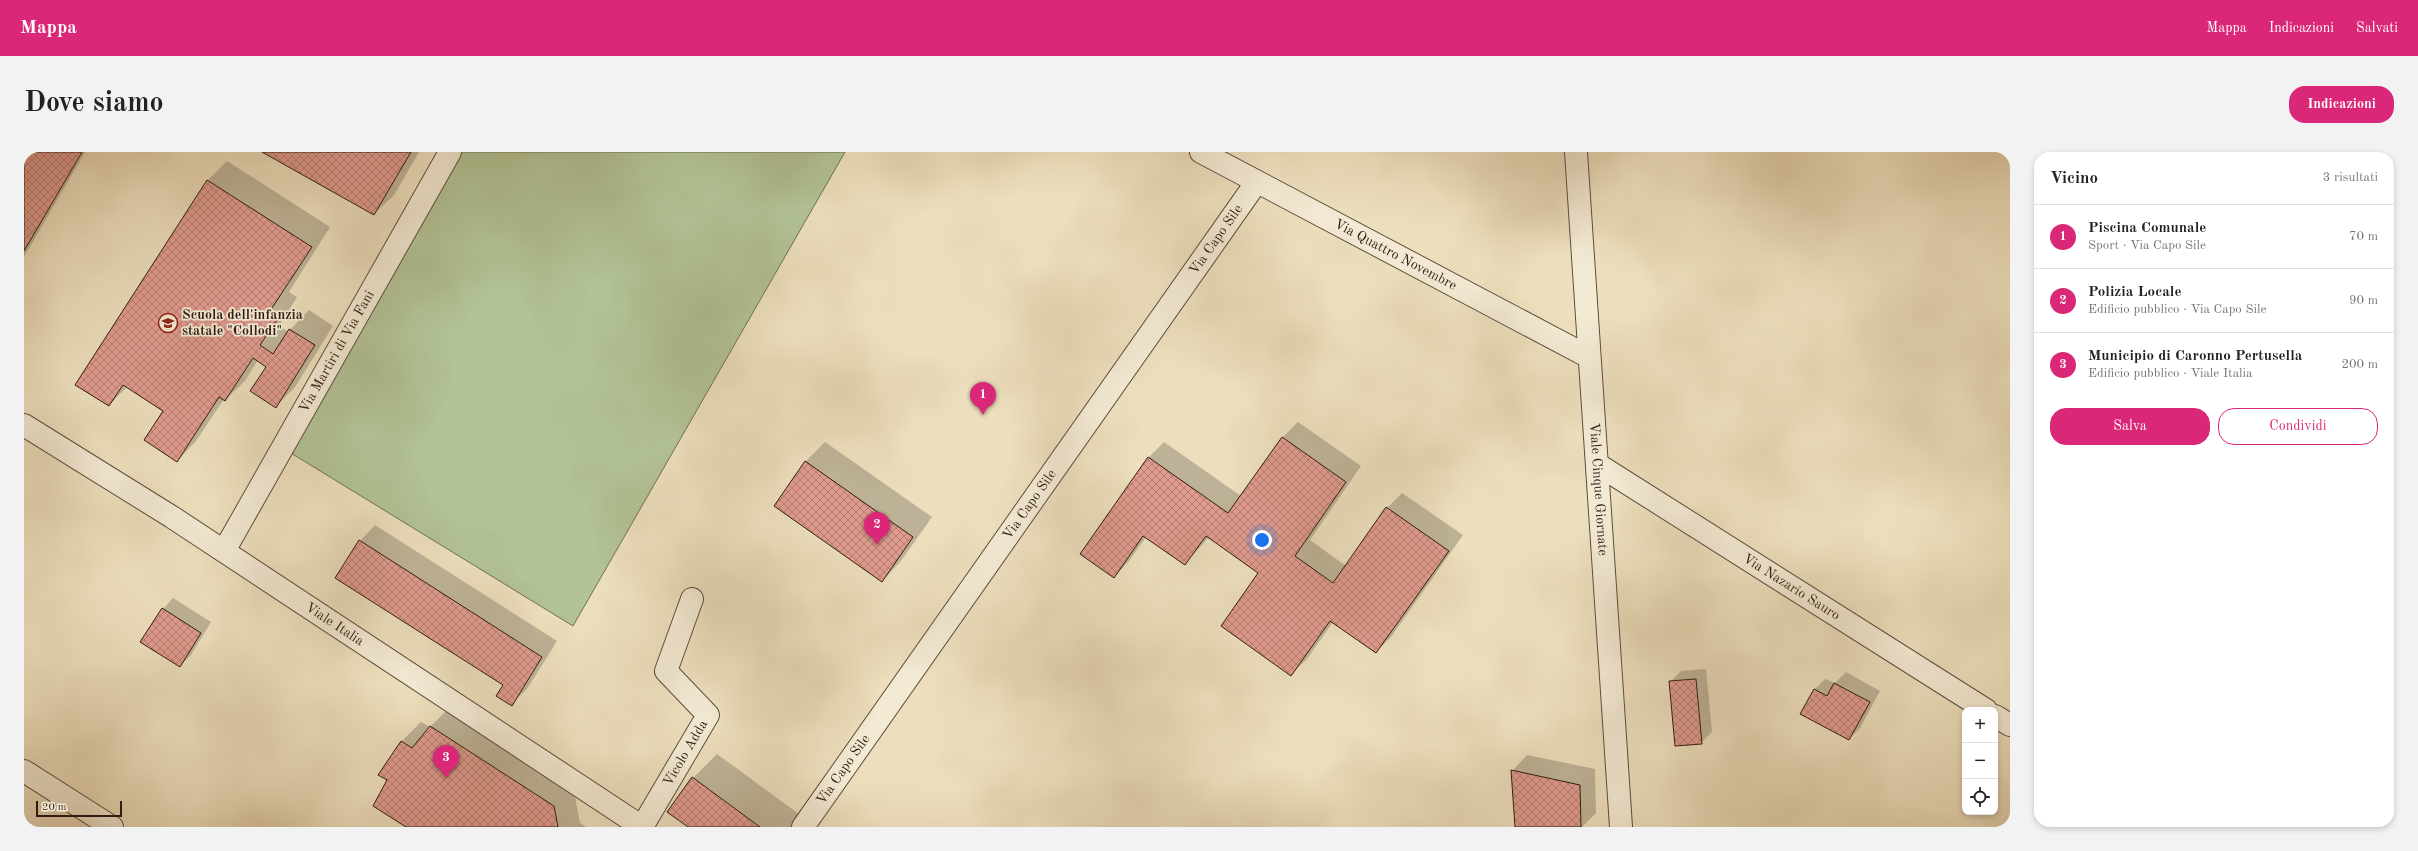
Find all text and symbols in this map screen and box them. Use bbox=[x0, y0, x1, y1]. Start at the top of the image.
text: Mappa bbox=[20, 19, 77, 38]
text: Mappa bbox=[2207, 21, 2247, 35]
text: Indicazioni bbox=[2269, 21, 2334, 35]
text: Salvati bbox=[2356, 21, 2398, 35]
button: Indicazioni bbox=[2289, 86, 2394, 123]
text: Dove siamo bbox=[24, 90, 164, 118]
text: Vicino bbox=[2050, 170, 2098, 187]
text: 3 risultati bbox=[2323, 171, 2378, 184]
street label: Via Capo Sile bbox=[1187, 202, 1245, 277]
street label: Via Quattro Novembre bbox=[1332, 217, 1459, 293]
text: Piscina Comunale bbox=[2088, 221, 2206, 236]
text: 1 bbox=[2059, 230, 2067, 243]
text: 70 m bbox=[2349, 230, 2378, 243]
text: Sport · Via Capo Sile bbox=[2088, 239, 2206, 252]
text: Polizia Locale bbox=[2088, 285, 2181, 300]
street label: Via Martiri di Via Fani bbox=[297, 288, 377, 415]
text: 2 bbox=[2059, 294, 2067, 307]
text: 90 m bbox=[2349, 294, 2378, 307]
text: Edificio pubblico · Via Capo Sile bbox=[2088, 303, 2267, 316]
place label: Scuola dell'infanzia statale "Collodi" bbox=[182, 308, 303, 338]
school or university icon: Scuola dell'infanzia statale "Collodi" bbox=[157, 312, 179, 334]
text: Municipio di Caronno Pertusella bbox=[2088, 349, 2302, 364]
text: 3 bbox=[2059, 358, 2067, 371]
text: 200 m bbox=[2341, 358, 2378, 371]
text: Edificio pubblico · Viale Italia bbox=[2088, 367, 2253, 380]
pin: 1 bbox=[970, 382, 996, 415]
button: Salva bbox=[2050, 408, 2210, 445]
button: Condividi bbox=[2218, 408, 2378, 445]
street label: Viale Cinque Giornate bbox=[1587, 422, 1610, 556]
street label: Via Capo Sile bbox=[1000, 467, 1059, 542]
pin: 2 bbox=[864, 512, 890, 545]
your location bbox=[1252, 530, 1272, 550]
street label: Via Nazario Sauro bbox=[1740, 551, 1842, 623]
street label: Viale Italia bbox=[303, 600, 366, 649]
map controls bbox=[1962, 707, 1998, 815]
button: + bbox=[1962, 707, 1998, 743]
street label: Vicolo Adda bbox=[661, 718, 710, 789]
street label: Via Capo Sile bbox=[814, 732, 873, 807]
button: − bbox=[1962, 743, 1998, 779]
pin: 3 bbox=[433, 745, 459, 778]
button: locate bbox=[1962, 779, 1998, 815]
scale bar bbox=[36, 799, 122, 818]
text: 20 m bbox=[42, 802, 67, 813]

